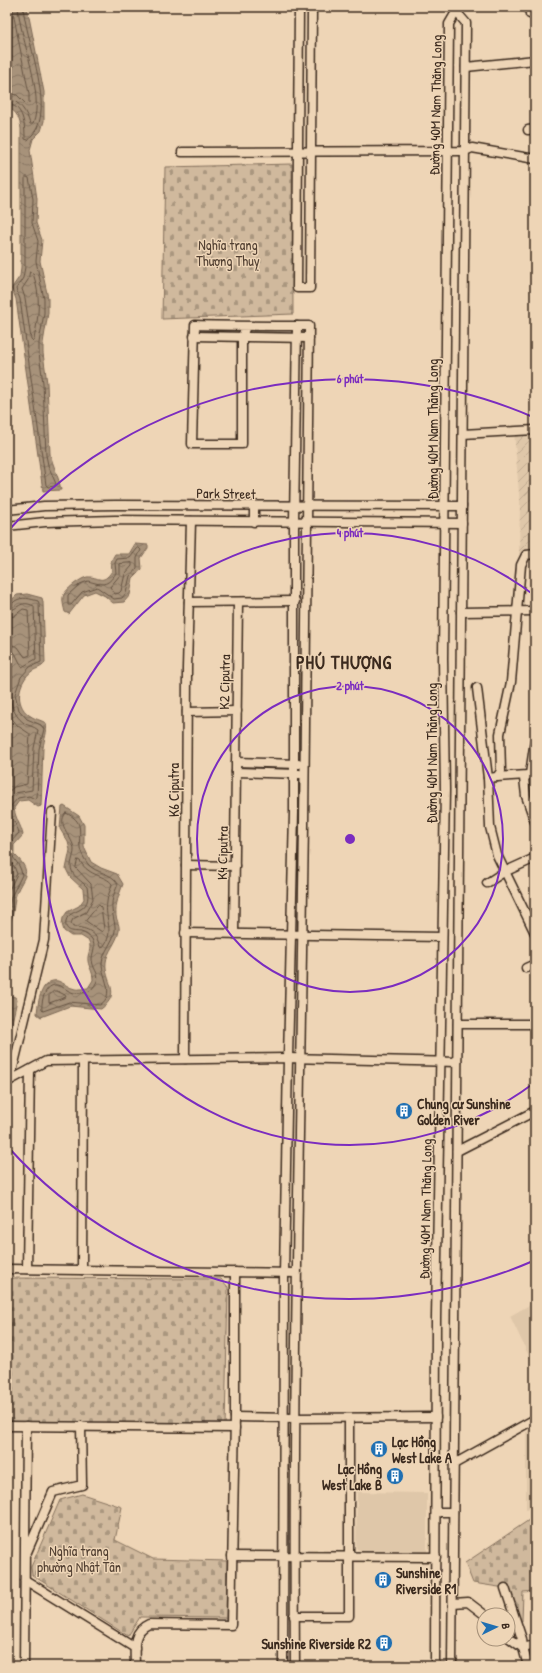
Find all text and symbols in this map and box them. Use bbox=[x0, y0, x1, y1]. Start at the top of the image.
street label: Đường 40M Nam Thăng Long bbox=[424, 35, 447, 175]
park label: Nghĩa trang Thượng Thuỵ bbox=[196, 235, 260, 271]
street label: Đường 40M Nam Thăng Long bbox=[423, 359, 443, 499]
text: 6 phút bbox=[337, 370, 364, 388]
street label: Park Street bbox=[196, 483, 256, 503]
text: 4 phút bbox=[337, 524, 364, 542]
district label: PHÚ THƯỢNG bbox=[296, 650, 392, 675]
street label: K2 Ciputra bbox=[214, 654, 235, 710]
text: 2 phút bbox=[336, 677, 365, 695]
street label: Đường 40M Nam Thăng Long bbox=[422, 683, 442, 823]
street label: K6 Ciputra bbox=[164, 762, 184, 817]
street label: K4 Ciputra bbox=[212, 825, 233, 880]
centre of rings bbox=[343, 832, 357, 846]
place label: Chung cư Sunshine Golden River bbox=[417, 1094, 511, 1129]
building icon: Chung cư Sunshine Golden River bbox=[394, 1101, 414, 1121]
street label: Đường 40M Nam Thăng Long bbox=[414, 1139, 437, 1279]
place label: Lạc Hồng West Lake A bbox=[392, 1432, 452, 1467]
building icon: Lạc Hồng West Lake A bbox=[369, 1439, 389, 1459]
place label: Lạc Hồng West Lake B bbox=[322, 1459, 382, 1494]
building icon: Lạc Hồng West Lake B bbox=[385, 1466, 405, 1486]
park label: Nghĩa trang phường Nhật Tân bbox=[37, 1541, 121, 1577]
place label: Sunshine Riverside R1 bbox=[396, 1563, 456, 1598]
building icon: Sunshine Riverside R1 bbox=[373, 1570, 393, 1590]
north arrow bbox=[476, 1607, 516, 1647]
text: B bbox=[499, 1623, 513, 1630]
building icon: Sunshine Riverside R2 bbox=[374, 1633, 394, 1653]
place label: Sunshine Riverside R2 bbox=[261, 1634, 371, 1653]

